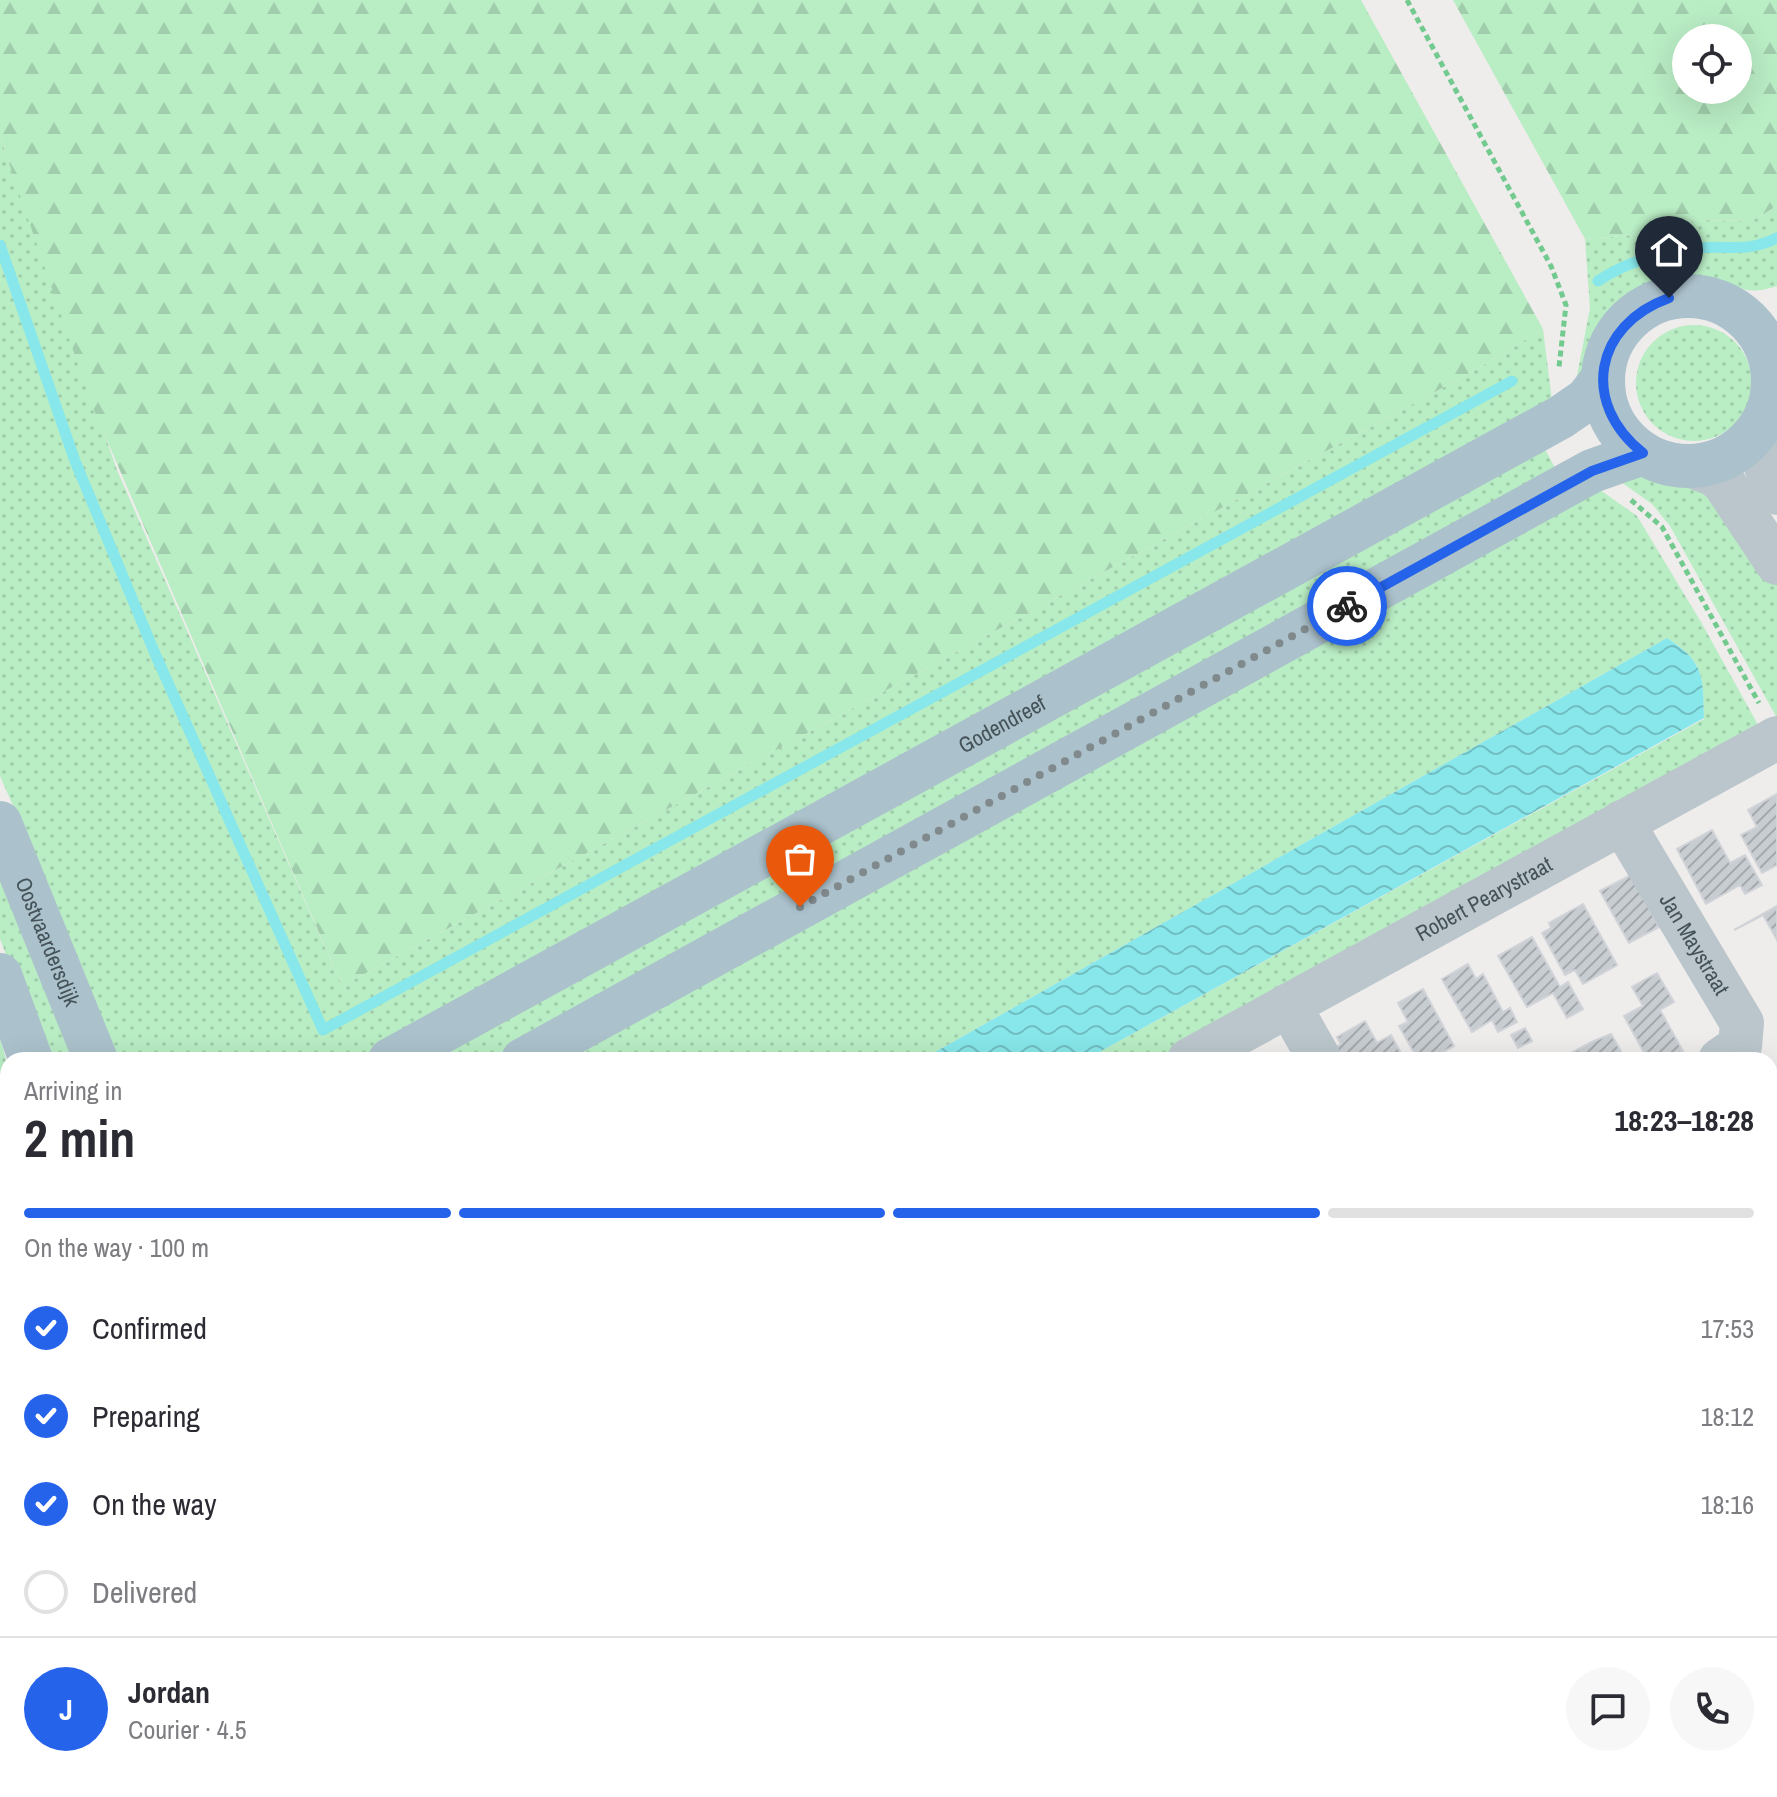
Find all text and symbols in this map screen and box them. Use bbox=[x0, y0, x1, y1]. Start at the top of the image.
map controls bbox=[1672, 24, 1752, 104]
button: locate bbox=[1672, 24, 1752, 104]
pin bbox=[1635, 216, 1703, 298]
icon: home bbox=[1647, 228, 1691, 272]
courier bbox=[1307, 566, 1387, 646]
icon: bike bbox=[1325, 584, 1369, 628]
street label: Godendreef bbox=[953, 687, 1052, 760]
pin bbox=[766, 825, 834, 907]
icon: bag bbox=[778, 837, 822, 881]
street label: Robert Pearystraat bbox=[1410, 849, 1557, 948]
street label: Oostvaardersdijk bbox=[9, 873, 88, 1011]
street label: Jan Maystraat bbox=[1653, 888, 1737, 1000]
text: Arriving in bbox=[24, 1073, 122, 1108]
text: 18:23–18:28 bbox=[1615, 1100, 1754, 1140]
text: 2 min bbox=[24, 1103, 135, 1173]
text: On the way · 100 m bbox=[24, 1230, 209, 1265]
icon: check bbox=[24, 1306, 68, 1350]
text: Confirmed bbox=[92, 1308, 207, 1348]
text: 17:53 bbox=[1701, 1311, 1754, 1346]
icon: check bbox=[24, 1394, 68, 1438]
text: Preparing bbox=[92, 1396, 200, 1436]
text: 18:12 bbox=[1701, 1399, 1754, 1434]
icon: check bbox=[24, 1482, 68, 1526]
text: On the way bbox=[92, 1484, 216, 1524]
text: 18:16 bbox=[1701, 1487, 1754, 1522]
text: Delivered bbox=[92, 1572, 197, 1612]
button: chat bbox=[1566, 1667, 1650, 1751]
button: phone bbox=[1670, 1667, 1754, 1751]
text: Jordan bbox=[128, 1672, 210, 1712]
text: J bbox=[59, 1689, 73, 1729]
text: Courier · 4.5 bbox=[128, 1712, 247, 1747]

